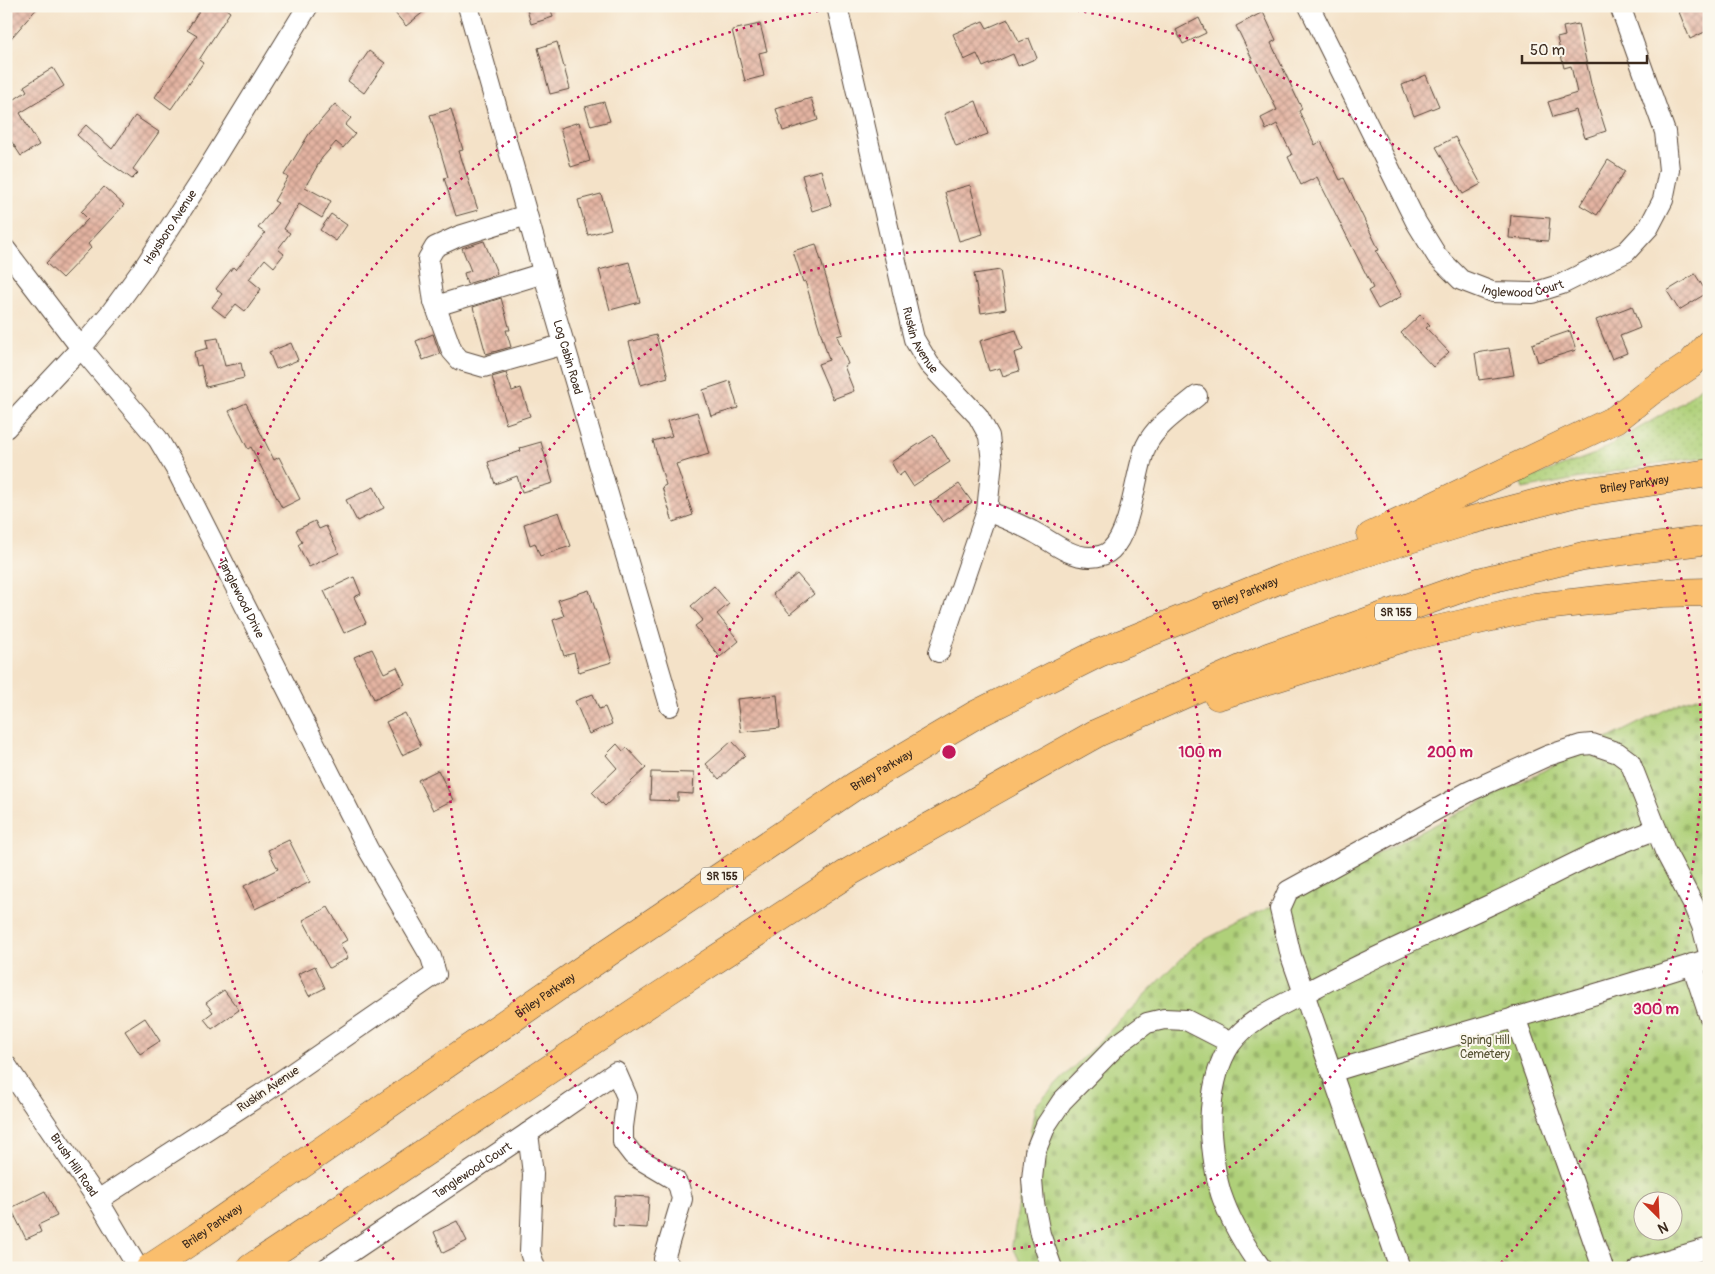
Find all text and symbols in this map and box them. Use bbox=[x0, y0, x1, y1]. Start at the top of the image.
scale bar bbox=[1522, 32, 1648, 64]
text: 50 m bbox=[1530, 41, 1565, 60]
street label: Haysboro Avenue bbox=[141, 187, 200, 268]
street label: Inglewood Court bbox=[1479, 277, 1566, 301]
street label: Ruskin Avenue bbox=[899, 306, 941, 377]
street label: Log Cabin Road bbox=[549, 318, 585, 396]
street label: Briley Parkway bbox=[1599, 472, 1670, 497]
street label: Tanglewood Drive bbox=[214, 555, 267, 641]
street label: Briley Parkway bbox=[1210, 574, 1280, 614]
road number: SR 155 bbox=[1375, 604, 1417, 620]
centre of rings bbox=[940, 743, 958, 761]
text: 100 m bbox=[1179, 743, 1221, 762]
text: 200 m bbox=[1427, 743, 1473, 762]
street label: Briley Parkway bbox=[848, 746, 916, 795]
road number: SR 155 bbox=[701, 868, 743, 884]
street label: Briley Parkway bbox=[513, 970, 578, 1022]
text: 300 m bbox=[1633, 1000, 1679, 1019]
park label: Spring Hill Cemetery bbox=[1460, 1033, 1510, 1062]
street label: Ruskin Avenue bbox=[234, 1063, 302, 1116]
street label: Brush Hill Road bbox=[47, 1131, 101, 1200]
street label: Tanglewood Court bbox=[430, 1139, 515, 1203]
north arrow bbox=[1632, 1192, 1682, 1242]
street label: Briley Parkway bbox=[180, 1201, 246, 1253]
text: N bbox=[1655, 1218, 1671, 1237]

